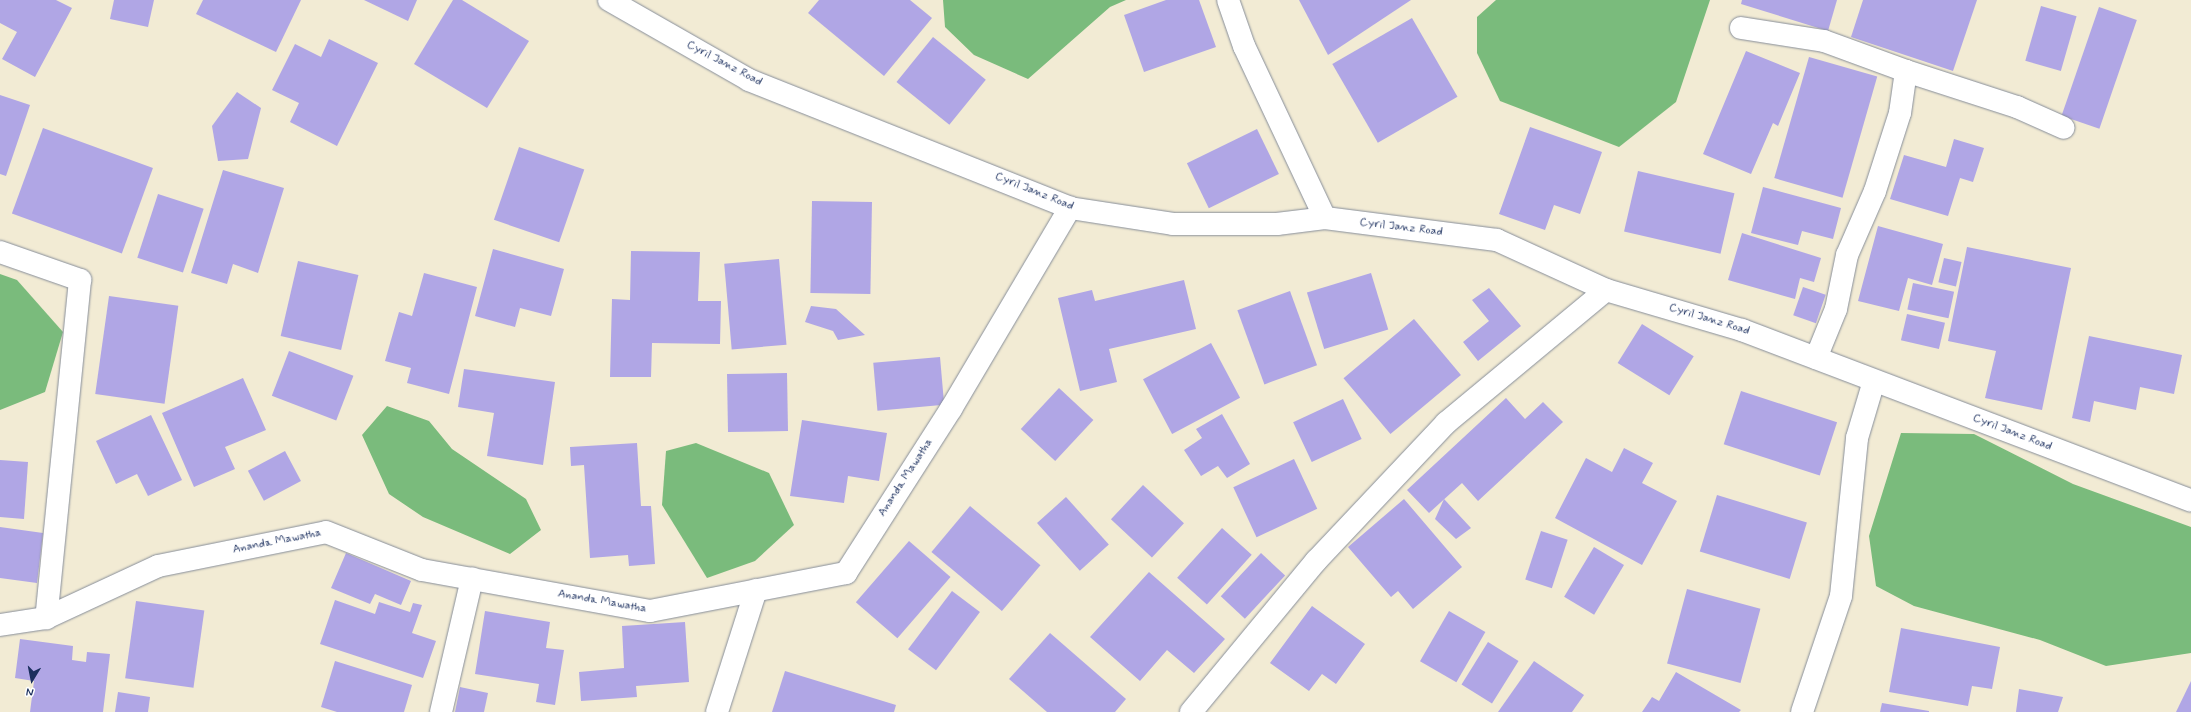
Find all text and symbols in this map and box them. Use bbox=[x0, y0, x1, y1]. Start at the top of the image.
street label: Cyril Janz Road bbox=[684, 38, 764, 90]
street label: Cyril Janz Road bbox=[993, 170, 1075, 214]
street label: Cyril Janz Road bbox=[1359, 216, 1443, 240]
street label: Cyril Janz Road bbox=[1667, 301, 1751, 339]
street label: Cyril Janz Road bbox=[1971, 411, 2053, 455]
street label: Ananda Mawatha bbox=[876, 436, 936, 520]
street label: Ananda Mawatha bbox=[232, 526, 322, 558]
street label: Ananda Mawatha bbox=[557, 587, 647, 617]
north arrow bbox=[12, 660, 52, 700]
text: N bbox=[25, 684, 35, 699]

